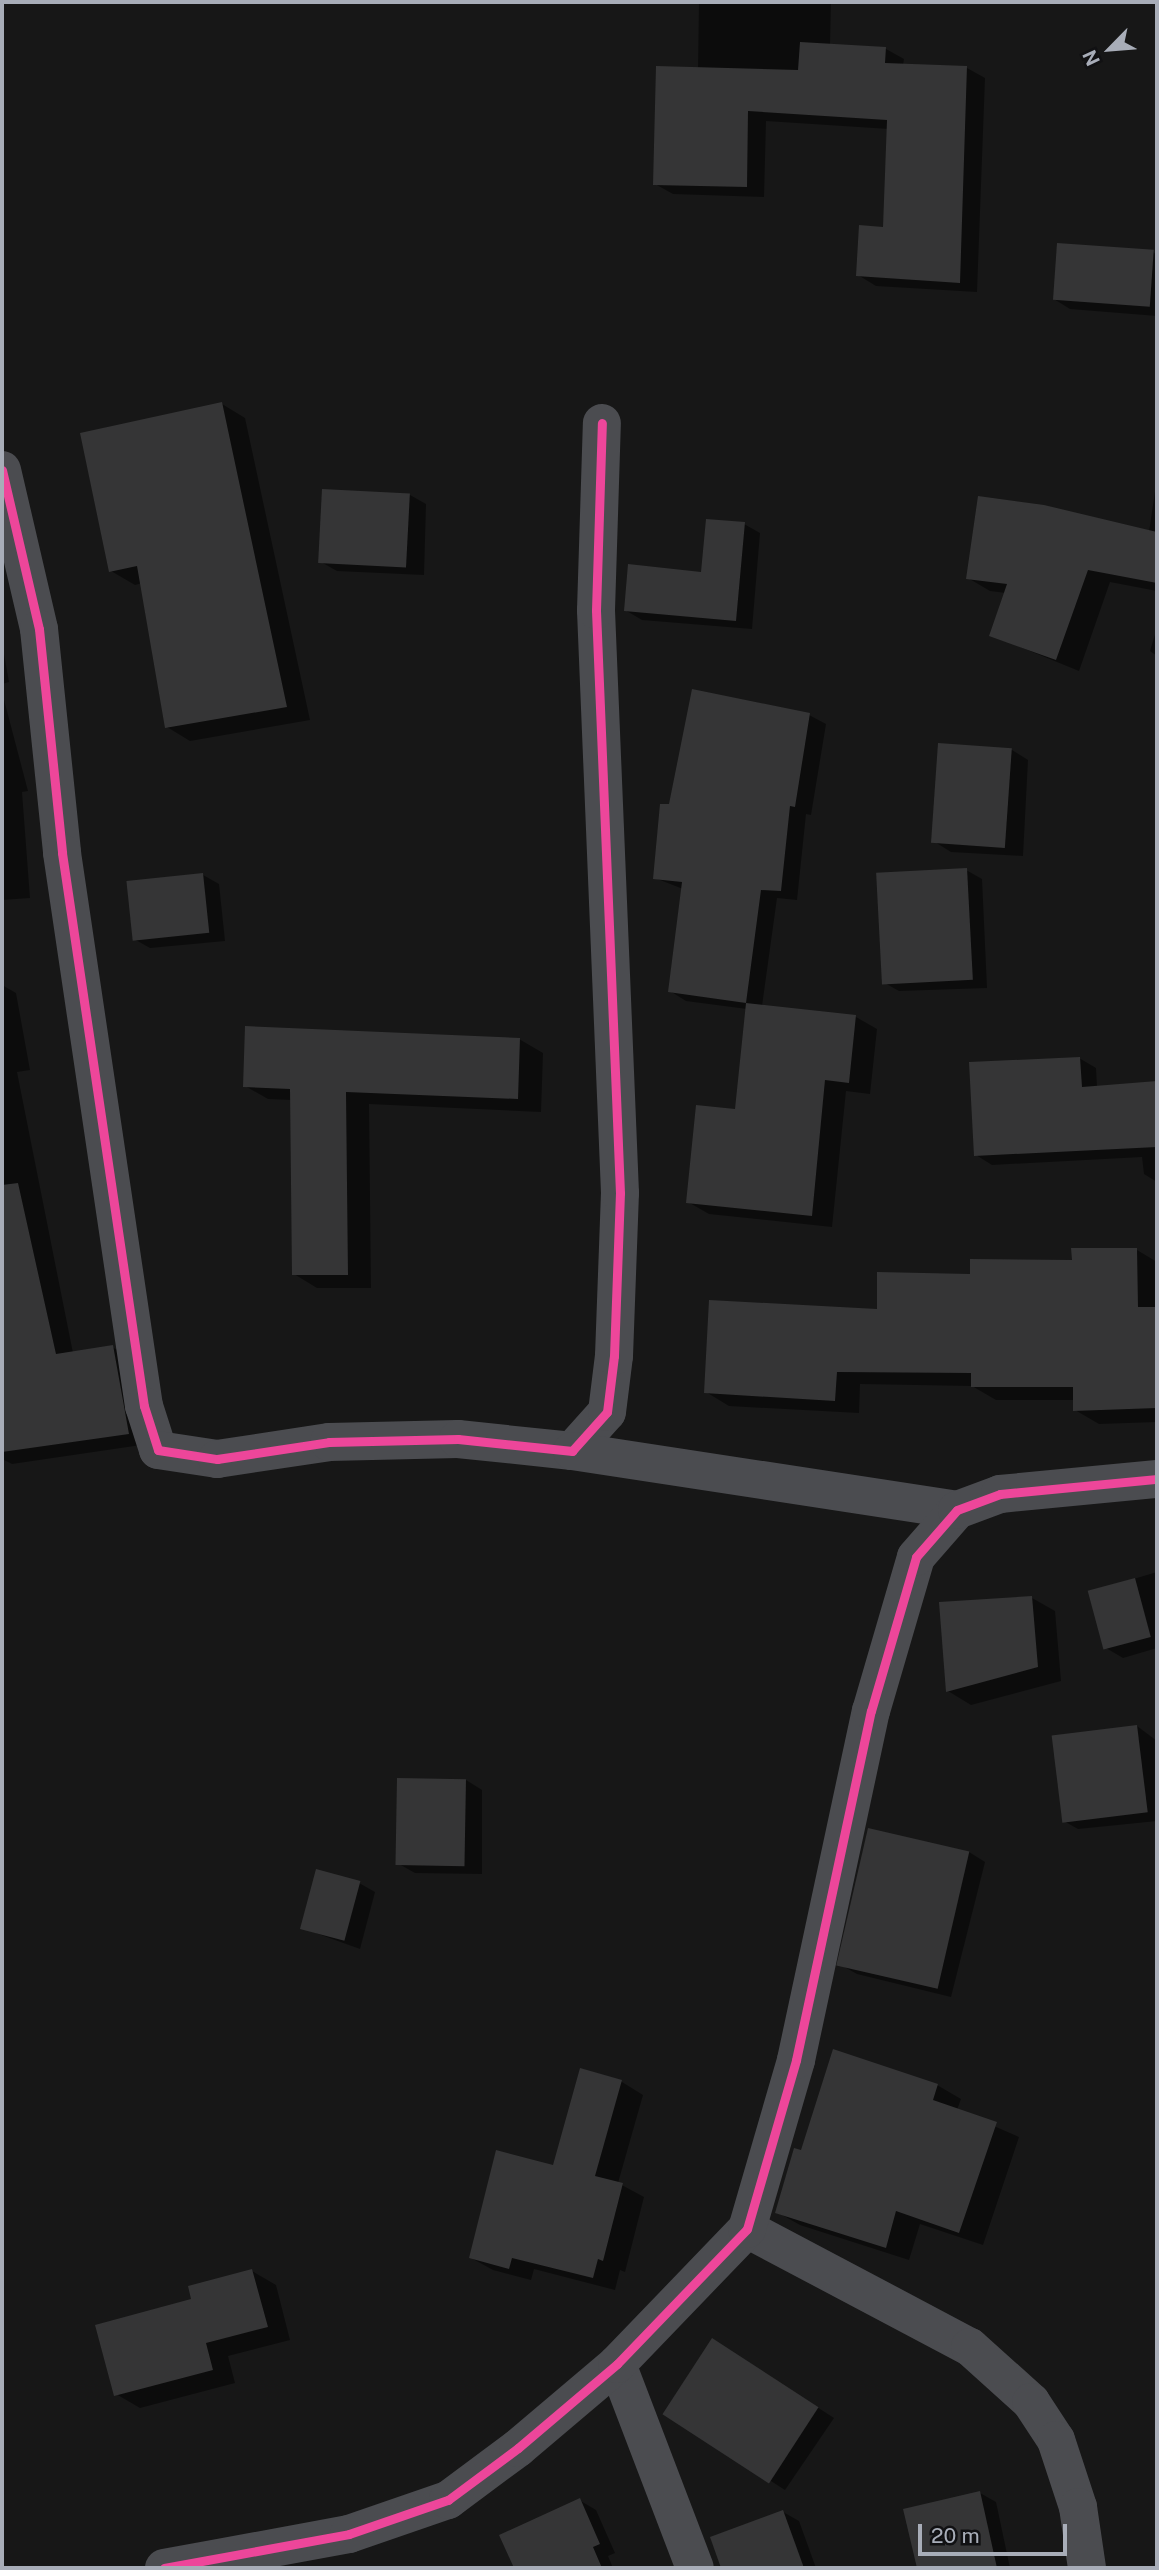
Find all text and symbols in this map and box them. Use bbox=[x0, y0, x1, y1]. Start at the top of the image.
north arrow bbox=[1075, 14, 1145, 84]
text: N bbox=[1078, 46, 1104, 69]
scale bar bbox=[921, 2510, 1070, 2554]
text: 20 m bbox=[931, 2523, 980, 2548]

